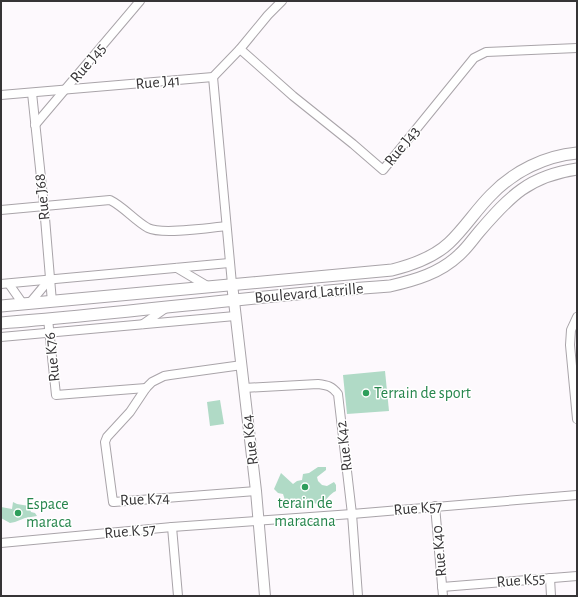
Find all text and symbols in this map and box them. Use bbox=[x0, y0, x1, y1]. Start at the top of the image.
street label: Rue J45 bbox=[67, 40, 109, 86]
street label: Rue J41 bbox=[135, 72, 181, 92]
street label: Rue J43 bbox=[381, 123, 423, 169]
street label: Rue J68 bbox=[32, 173, 52, 221]
street label: Boulevard Latrille bbox=[254, 280, 364, 306]
street label: Rue K76 bbox=[41, 331, 63, 383]
place label: Terrain de sport bbox=[374, 385, 471, 401]
marker: Terrain de sport bbox=[361, 388, 371, 398]
street label: Rue K64 bbox=[239, 414, 261, 466]
street label: Rue K42 bbox=[333, 420, 355, 472]
marker: terain de maracana bbox=[300, 482, 310, 492]
street label: Rue K74 bbox=[120, 490, 171, 508]
place label: terain de maracana bbox=[274, 495, 336, 529]
place label: Espace maraca bbox=[26, 496, 72, 530]
street label: Rue K57 bbox=[393, 498, 443, 518]
marker: Espace maraca bbox=[13, 508, 23, 518]
street label: Rue K 57 bbox=[104, 521, 157, 541]
street label: Rue K40 bbox=[429, 525, 449, 577]
street label: Rue K55 bbox=[496, 570, 546, 590]

